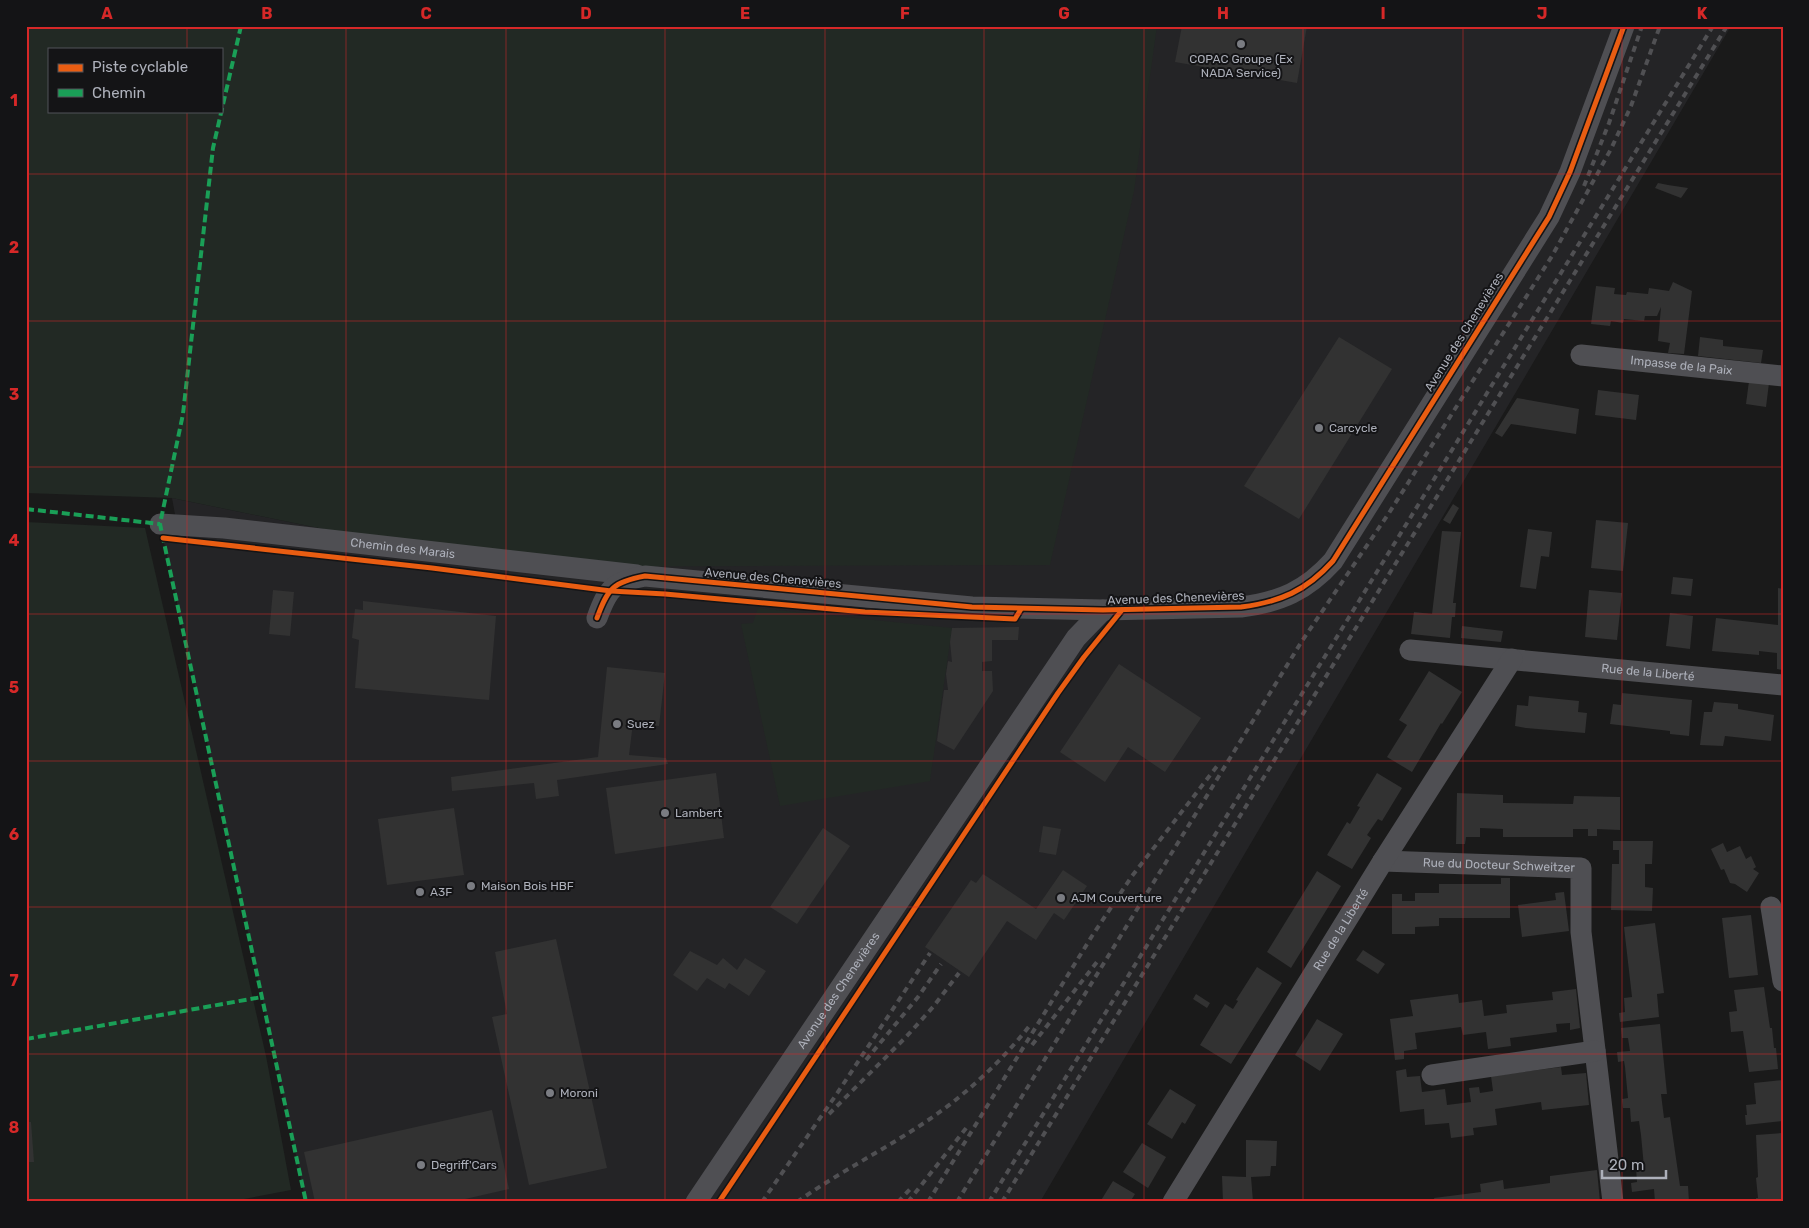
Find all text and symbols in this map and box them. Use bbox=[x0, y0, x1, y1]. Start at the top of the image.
text: A bbox=[101, 4, 113, 23]
text: B bbox=[261, 4, 273, 23]
text: C bbox=[420, 4, 432, 23]
text: D bbox=[580, 4, 592, 23]
text: E bbox=[740, 4, 750, 23]
text: F bbox=[900, 4, 910, 23]
text: G bbox=[1058, 4, 1070, 23]
text: H bbox=[1217, 4, 1229, 23]
text: I bbox=[1380, 4, 1386, 23]
text: J bbox=[1537, 4, 1547, 23]
text: K bbox=[1697, 4, 1708, 23]
marker: COPAC Groupe (Ex NADA Service) bbox=[1235, 38, 1247, 50]
legend bbox=[48, 48, 222, 112]
place label: COPAC Groupe (Ex NADA Service) bbox=[1189, 52, 1293, 80]
text: Piste cyclable bbox=[92, 58, 188, 76]
text: Chemin bbox=[92, 84, 146, 102]
text: 1 bbox=[10, 91, 18, 110]
text: 2 bbox=[9, 238, 19, 257]
street label: Avenue des Chenevières bbox=[1422, 270, 1506, 394]
street label: Impasse de la Paix bbox=[1630, 353, 1734, 378]
text: 3 bbox=[9, 385, 19, 404]
place label: Carcycle bbox=[1329, 421, 1377, 435]
marker: Carcycle bbox=[1313, 422, 1325, 434]
text: 4 bbox=[9, 531, 20, 550]
street label: Chemin des Marais bbox=[350, 535, 456, 561]
street label: Avenue des Chenevières bbox=[704, 565, 842, 591]
street label: Avenue des Chenevières bbox=[1107, 589, 1245, 607]
street label: Rue de la Liberté bbox=[1601, 661, 1696, 684]
text: 5 bbox=[9, 678, 19, 697]
place label: Suez bbox=[627, 717, 655, 731]
marker: Suez bbox=[611, 718, 623, 730]
place label: Lambert bbox=[675, 806, 722, 820]
marker: Lambert bbox=[659, 807, 671, 819]
text: 6 bbox=[9, 825, 19, 844]
street label: Rue du Docteur Schweitzer bbox=[1423, 855, 1576, 875]
place label: Maison Bois HBF bbox=[481, 879, 574, 893]
marker: Maison Bois HBF bbox=[465, 880, 477, 892]
place label: A3F bbox=[430, 885, 452, 899]
marker: A3F bbox=[414, 886, 426, 898]
street label: Rue de la Liberté bbox=[1310, 886, 1371, 973]
place label: AJM Couverture bbox=[1071, 891, 1162, 905]
marker: AJM Couverture bbox=[1055, 892, 1067, 904]
street label: Avenue des Chenevières bbox=[794, 930, 883, 1051]
text: 7 bbox=[9, 971, 19, 990]
place label: Moroni bbox=[560, 1086, 598, 1100]
marker: Moroni bbox=[544, 1087, 556, 1099]
text: 8 bbox=[9, 1118, 20, 1137]
scale bar bbox=[1602, 1148, 1665, 1180]
text: 20 m bbox=[1609, 1156, 1644, 1174]
place label: Degriff'Cars bbox=[431, 1158, 497, 1172]
marker: Degriff'Cars bbox=[415, 1159, 427, 1171]

